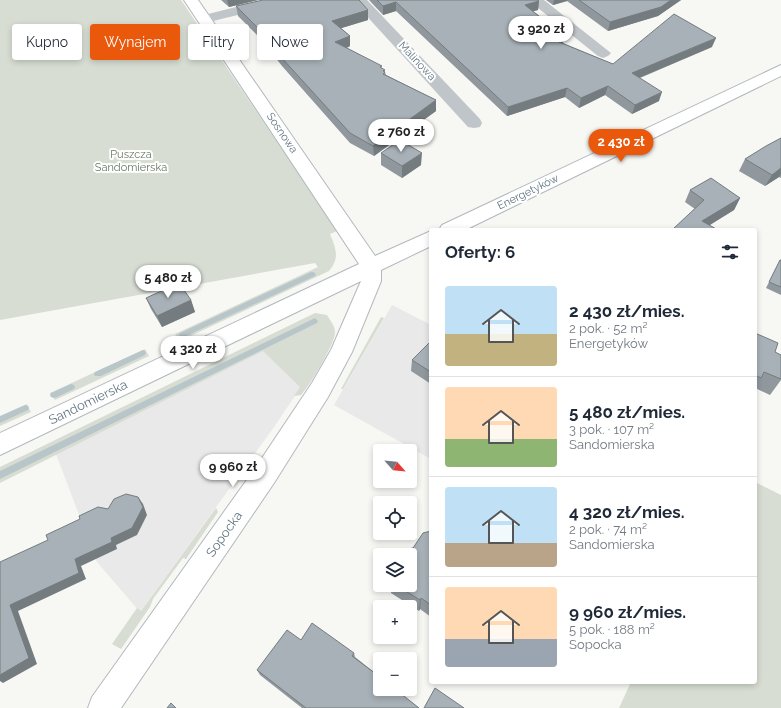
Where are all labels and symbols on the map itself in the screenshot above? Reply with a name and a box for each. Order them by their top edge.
pin: 3 920 zł [500,16,582,50]
street label: Malinowa [396,39,438,83]
street label: Sosnowa [264,110,300,156]
pin: 2 760 zł [360,119,442,153]
pin: 2 430 zł [580,129,662,163]
park label: Puszcza Sandomierska [95,148,167,174]
street label: Energetyków [495,171,561,213]
pin: 5 480 zł [127,265,209,299]
pin: 4 320 zł [152,336,234,370]
street label: Sandomierska [46,376,130,428]
north arrow [373,444,417,488]
pin: 9 960 zł [192,454,274,488]
street label: Sopocka [203,508,245,560]

